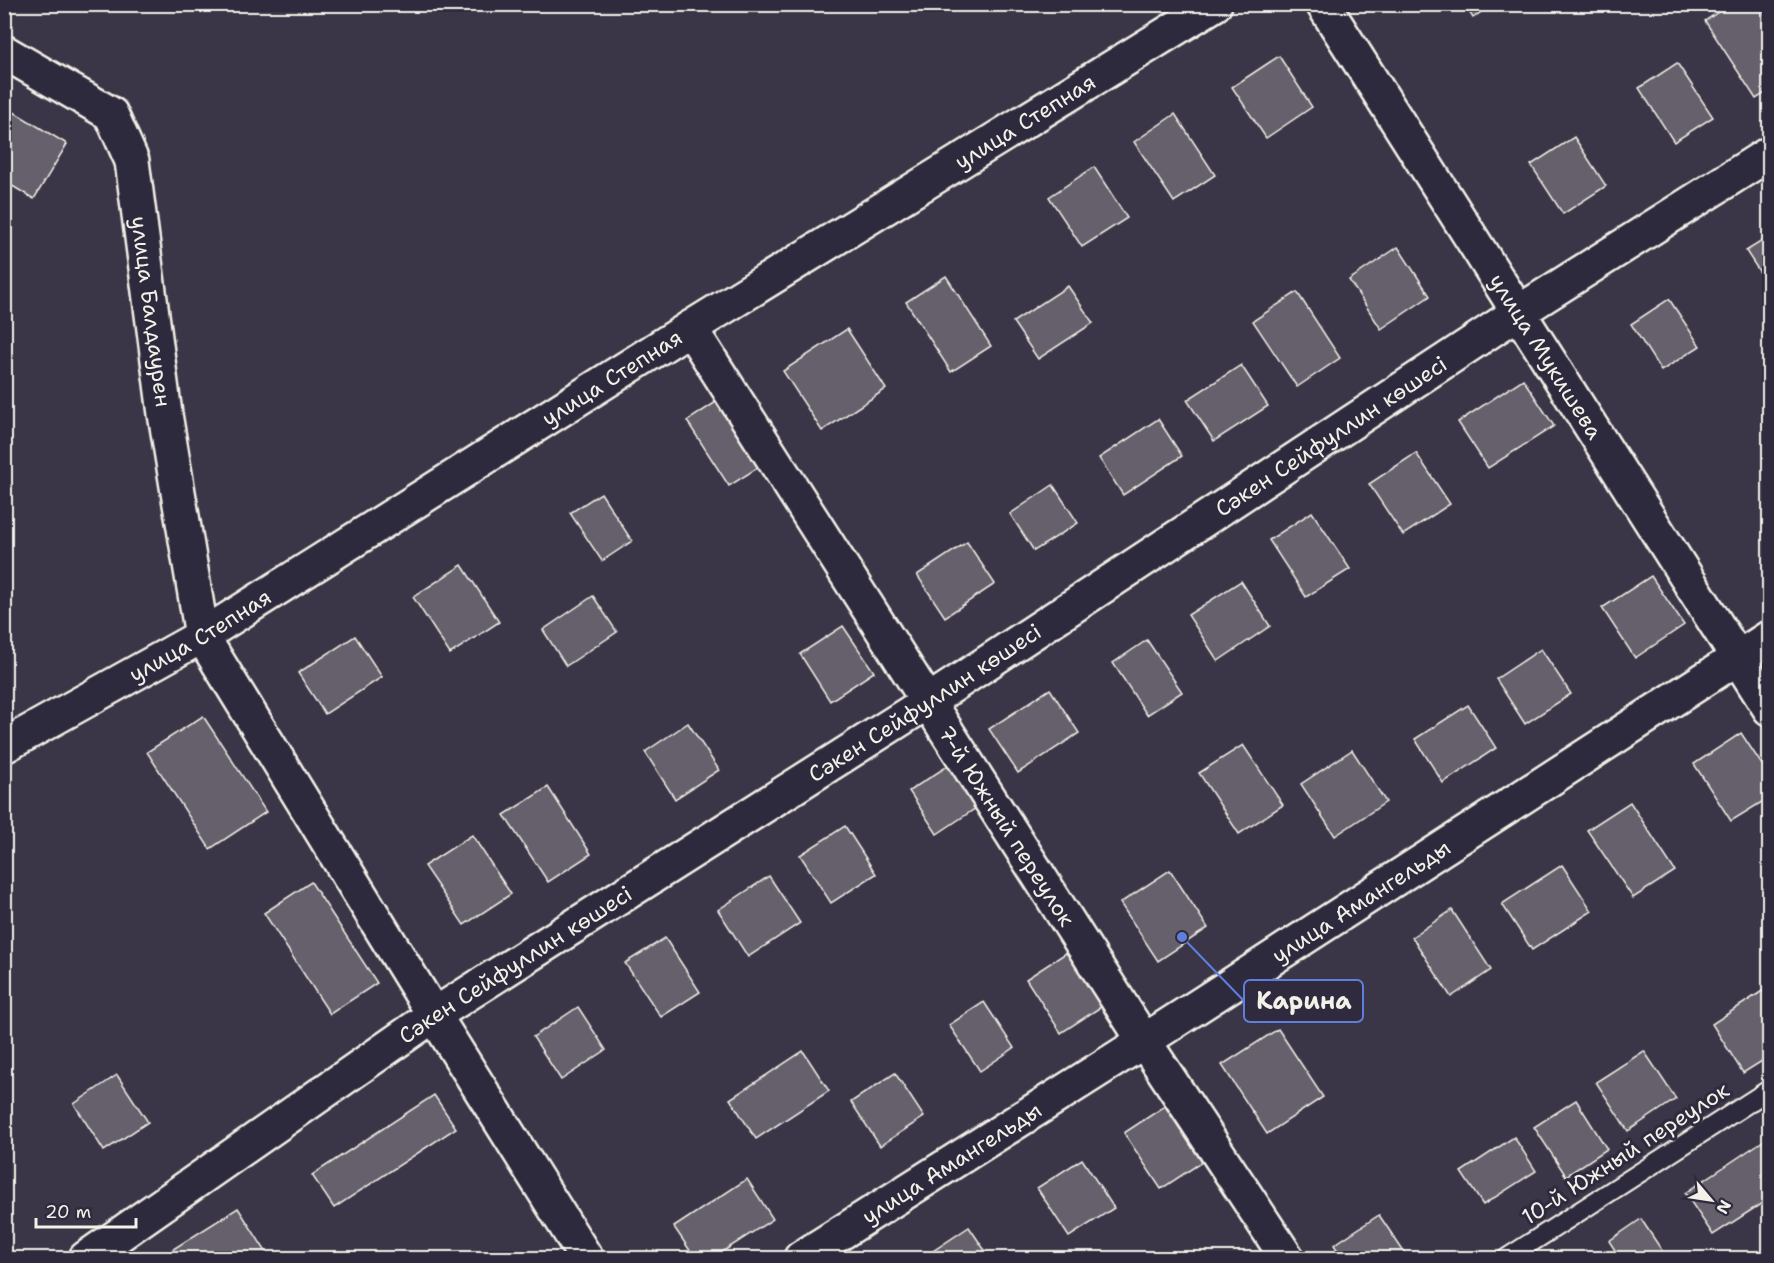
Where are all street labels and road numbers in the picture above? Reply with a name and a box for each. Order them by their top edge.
street label: улица Степная [949,67,1101,176]
street label: улица Балдаурен [124,214,178,409]
street label: улица Мукишева [1483,268,1609,445]
street label: улица Степная [536,323,688,433]
street label: Сәкен Сейфуллин көшесі [1210,350,1453,523]
street label: улица Степная [124,582,277,689]
street label: Сәкен Сейфуллин көшесі [803,617,1047,789]
street label: 7-й Южный переулок [932,720,1081,932]
street label: улица Амангельды [1266,833,1456,970]
street label: Сәкен Сейфуллин көшесі [393,879,637,1050]
street label: 10-й Южный переулок [1516,1075,1735,1231]
street label: улица Амангельды [856,1096,1047,1231]

